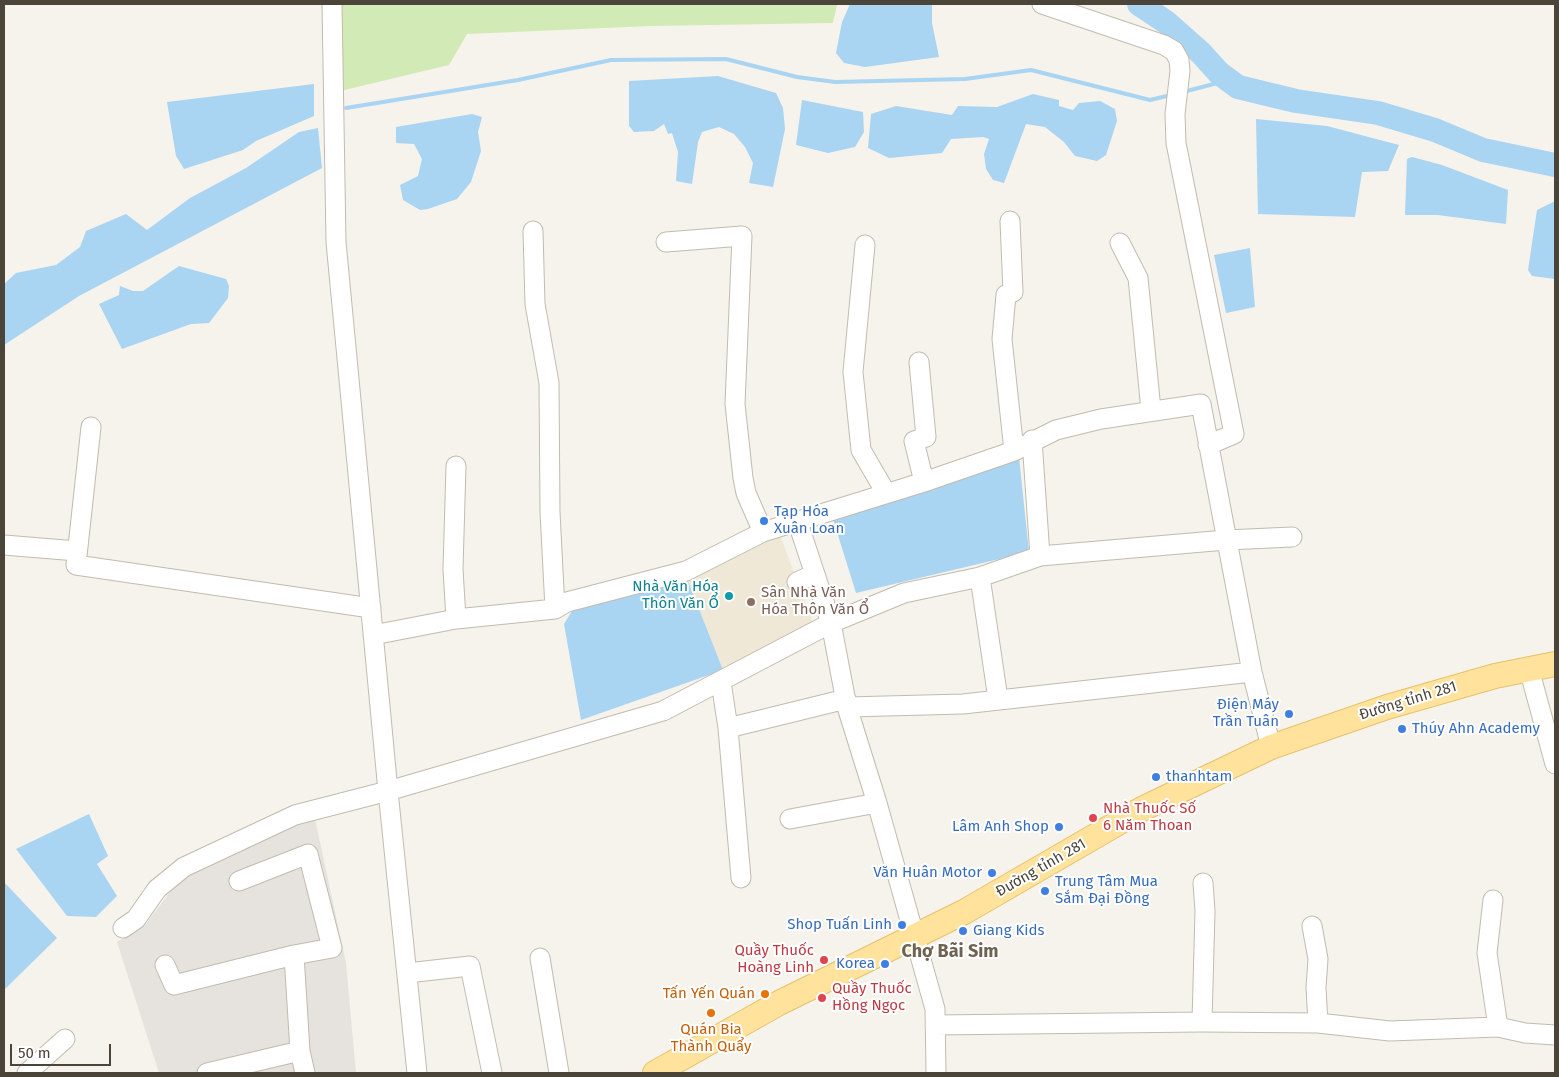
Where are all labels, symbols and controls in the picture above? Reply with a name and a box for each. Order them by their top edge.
place label: Tạp Hóa Xuân Loan [774,503,844,538]
marker: Tạp Hóa Xuân Loan [758,515,770,527]
place label: Nhà Văn Hóa Thôn Văn Ổ [632,578,719,613]
place label: Sân Nhà Văn Hóa Thôn Văn Ổ [761,584,869,619]
marker: Nhà Văn Hóa Thôn Văn Ổ [723,590,735,602]
marker: Sân Nhà Văn Hóa Thôn Văn Ổ [745,596,757,608]
street label: Đường tỉnh 281 [1357,678,1459,724]
place label: Điện Máy Trần Tuân [1213,696,1279,731]
marker: Điện Máy Trần Tuân [1283,708,1295,720]
place label: Thúy Ahn Academy [1412,720,1540,738]
marker: Thúy Ahn Academy [1396,723,1408,735]
place label: thanhtam [1166,768,1232,786]
marker: thanhtam [1150,771,1162,783]
place label: Nhà Thuốc Số 6 Năm Thoan [1103,800,1196,835]
marker: Nhà Thuốc Số 6 Năm Thoan [1087,812,1099,824]
place label: Lâm Anh Shop [952,818,1049,836]
marker: Lâm Anh Shop [1053,821,1065,833]
street label: Đường tỉnh 281 [993,835,1089,901]
place label: Văn Huân Motor [873,864,982,882]
marker: Văn Huân Motor [986,867,998,879]
place label: Trung Tâm Mua Sắm Đại Đồng [1055,873,1158,908]
marker: Trung Tâm Mua Sắm Đại Đồng [1039,885,1051,897]
place label: Shop Tuấn Linh [787,916,892,934]
marker: Shop Tuấn Linh [896,919,908,931]
place label: Giang Kids [973,922,1044,940]
marker: Giang Kids [957,925,969,937]
district label: Chợ Bãi Sim [902,941,998,963]
place label: Quầy Thuốc Hoàng Linh [734,942,814,977]
marker: Quầy Thuốc Hoàng Linh [818,954,830,966]
place label: Korea [836,955,875,973]
marker: Korea [879,958,891,970]
place label: Quầy Thuốc Hồng Ngọc [832,980,912,1015]
place label: Tấn Yến Quán [663,985,755,1003]
marker: Tấn Yến Quán [759,988,771,1000]
marker: Quầy Thuốc Hồng Ngọc [816,992,828,1004]
marker: Quán Bia Thành Quẩy [705,1007,717,1019]
place label: Quán Bia Thành Quẩy [671,1021,751,1056]
scale bar [12,1034,114,1066]
text: 50 m [18,1044,51,1062]

